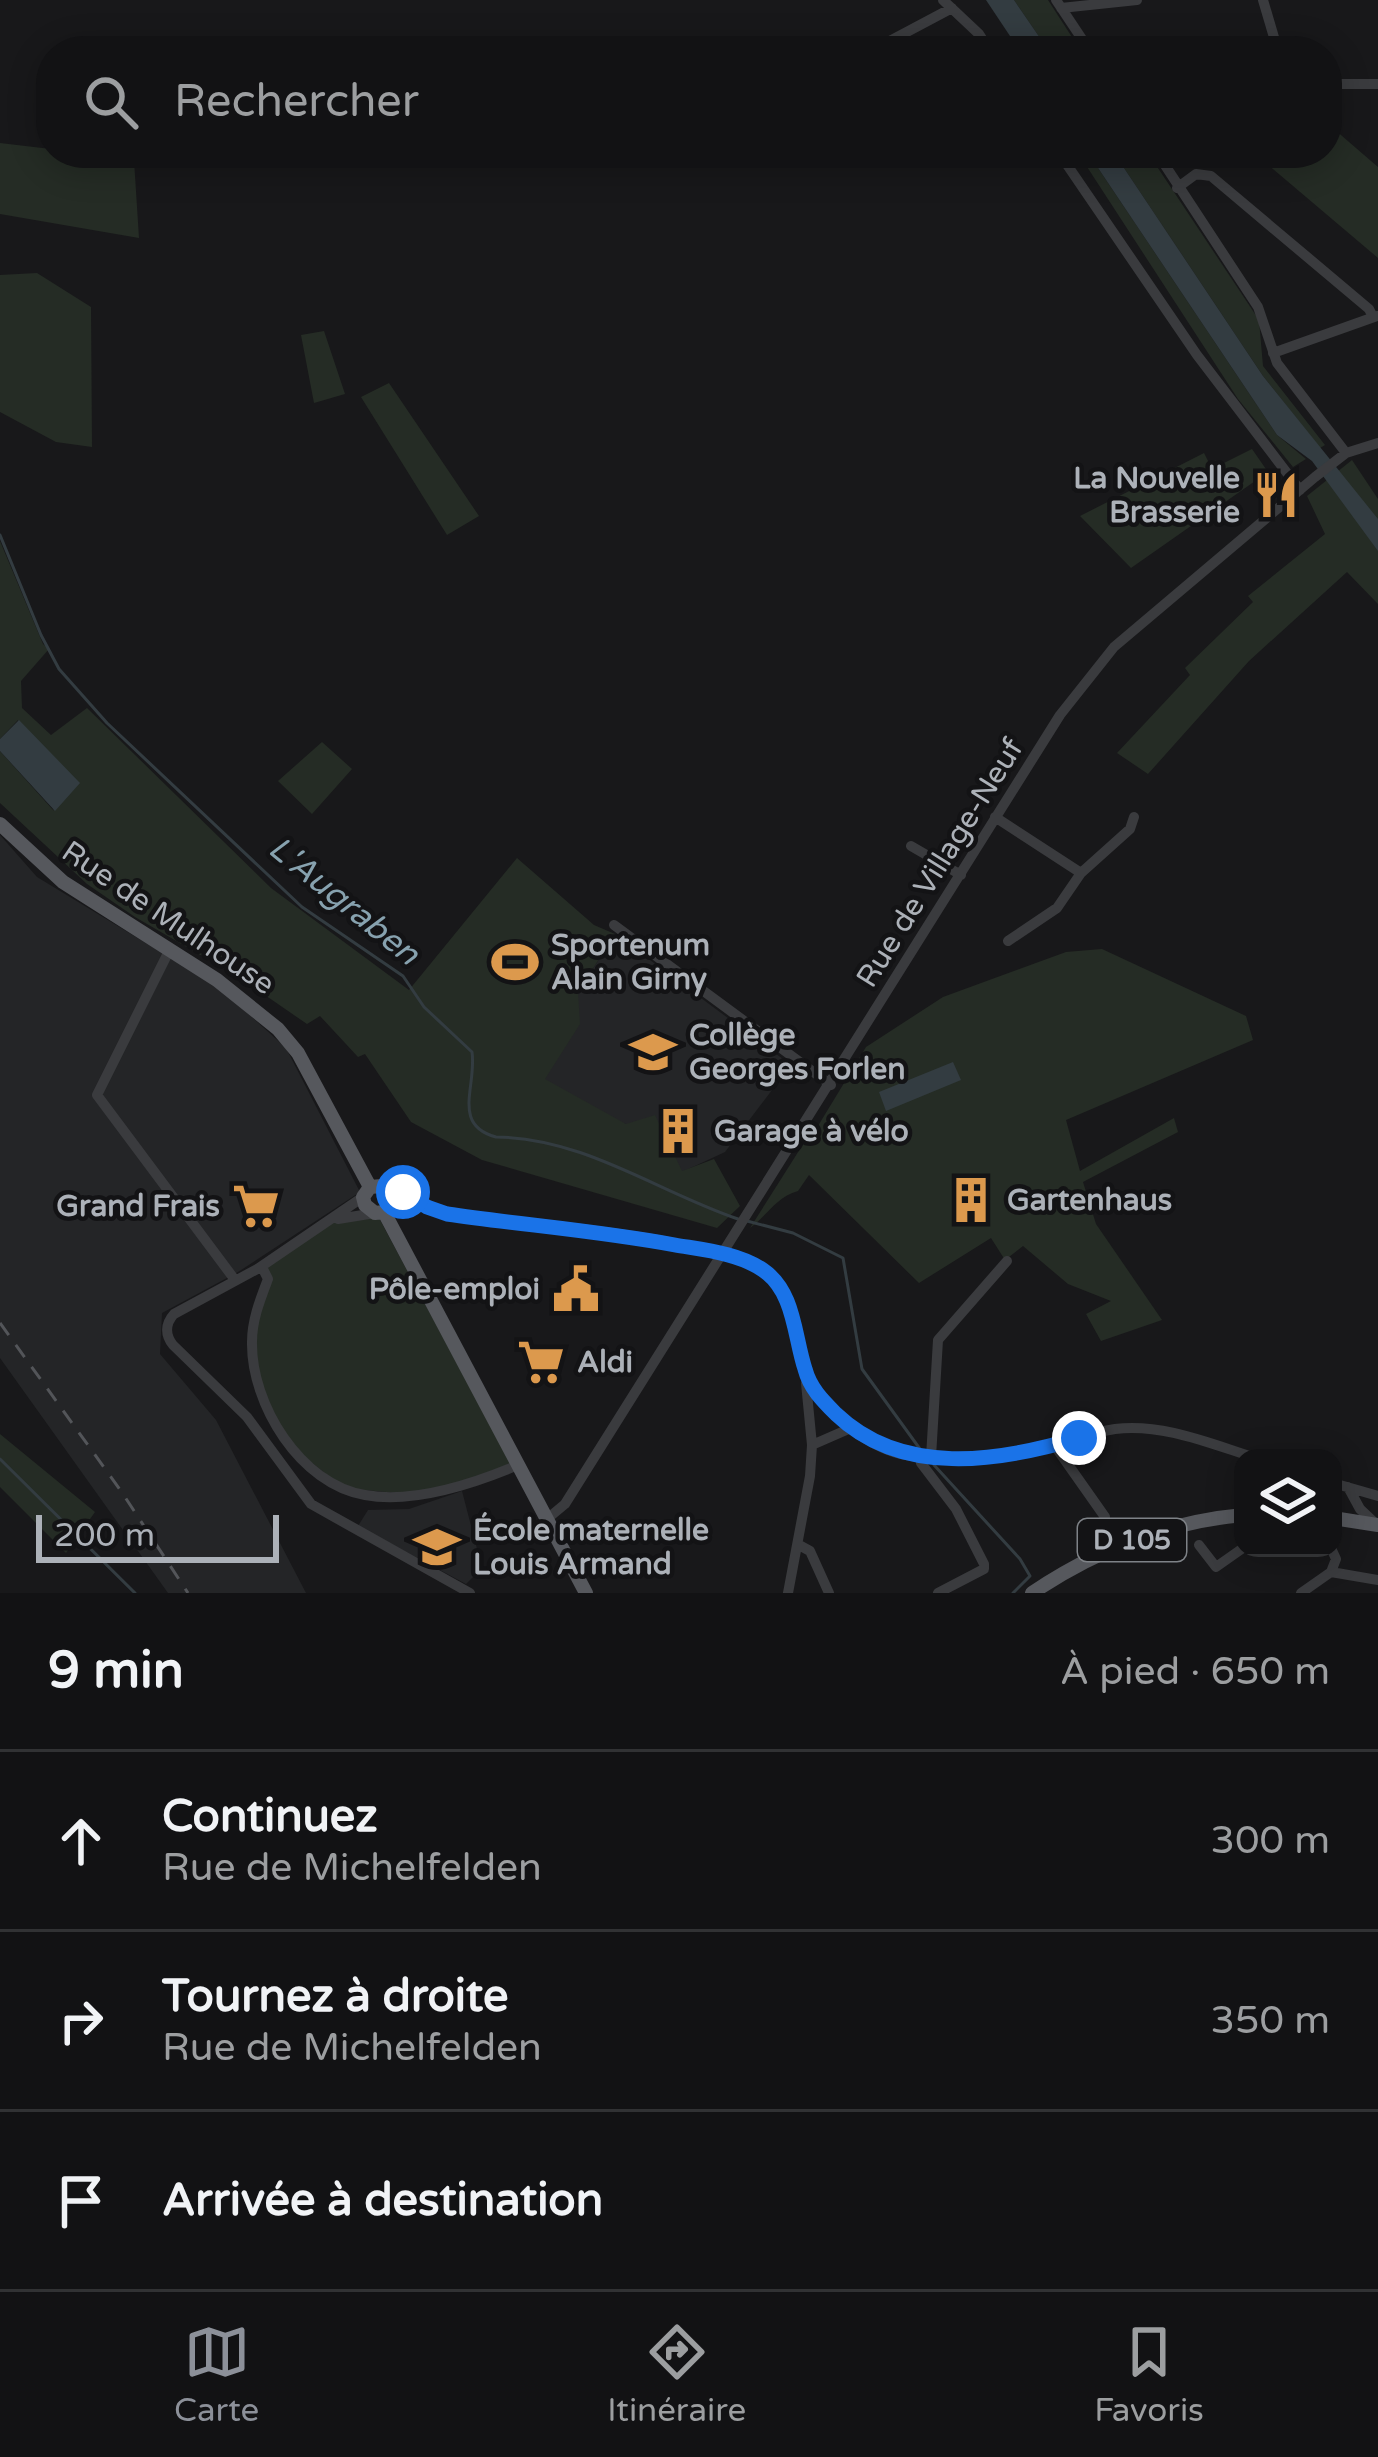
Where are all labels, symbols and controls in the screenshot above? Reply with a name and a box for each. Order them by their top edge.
search box [36,36,1342,168]
icon: search [78,69,144,135]
text: Rechercher [174,75,419,129]
place label: La Nouvelle Brasserie [1073,460,1240,531]
restaurant icon: La Nouvelle Brasserie [1251,470,1301,520]
street label: Rue de Village-Neuf [848,731,1032,994]
water label: L'Augraben [261,829,428,974]
street label: Rue de Mulhouse [55,833,281,1003]
place label: Sportenum Alain Girny [551,927,710,998]
sports icon: Sportenum Alain Girny [490,937,540,987]
place label: Collège Georges Forlen [689,1017,906,1088]
school or university icon: Collège Georges Forlen [628,1027,678,1077]
building icon: Garage à vélo [653,1106,703,1156]
place label: Garage à vélo [714,1113,909,1150]
route start [376,1165,430,1219]
building icon: Gartenhaus [946,1175,996,1225]
supermarket icon: Grand Frais [231,1181,281,1231]
place label: Gartenhaus [1007,1182,1172,1219]
place label: Grand Frais [56,1188,220,1225]
public building icon: Pôle-emploi [551,1264,601,1314]
place label: Pôle-emploi [369,1271,540,1308]
supermarket icon: Aldi [516,1337,566,1387]
place label: Aldi [577,1344,633,1381]
route end [1052,1411,1106,1465]
map controls [1234,1449,1342,1557]
button: layers [1234,1449,1342,1557]
scale bar [36,1509,279,1562]
place label: École maternelle Louis Armand [473,1511,709,1583]
text: 200 m [54,1516,155,1555]
road number: D 105 [1078,1519,1186,1561]
school or university icon: École maternelle Louis Armand [412,1522,462,1572]
text: 9 min [48,1640,184,1702]
text: À pied · 650 m [1060,1648,1330,1695]
text: Continuez [162,1790,378,1844]
icon: ahead [48,1808,114,1874]
text: 300 m [1211,1817,1330,1864]
text: Rue de Michelfelden [162,1844,542,1891]
text: Tournez à droite [162,1970,508,2024]
icon: right [48,1988,114,2054]
text: 350 m [1211,1997,1330,2044]
text: Rue de Michelfelden [162,2024,542,2071]
icon: arrive [48,2168,114,2234]
text: Arrivée à destination [162,2174,603,2228]
tab: Carte [174,2319,259,2430]
tab: Itinéraire [607,2319,746,2430]
tab: Favoris [1094,2319,1204,2430]

